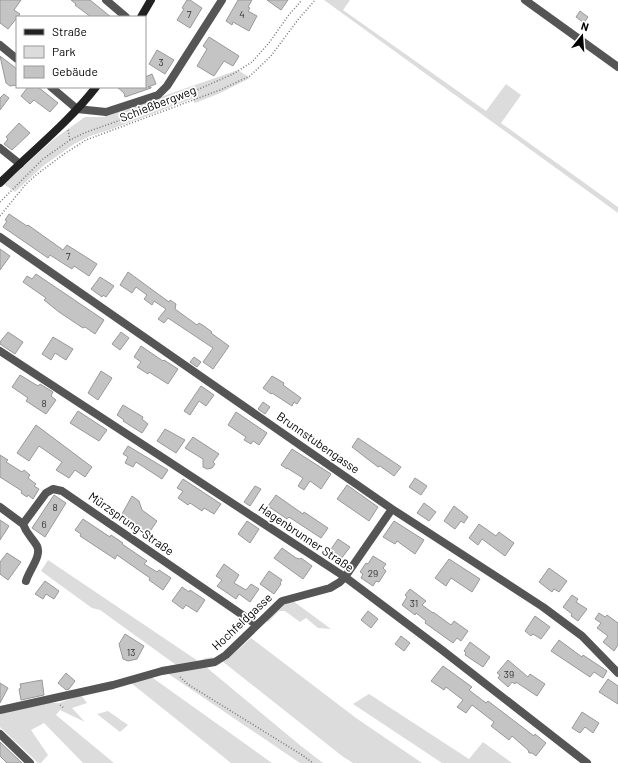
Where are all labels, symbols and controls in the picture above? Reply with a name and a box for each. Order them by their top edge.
house number: 7 [187,8,192,20]
house number: 4 [239,8,245,20]
legend [16,16,146,88]
north arrow [562,16,602,56]
text: N [580,19,590,33]
text: Straße [52,24,87,38]
text: Park [52,44,76,58]
house number: 3 [158,56,164,68]
text: Gebäude [52,64,98,78]
street label: Schießbergweg [117,82,198,124]
house number: 7 [66,250,71,262]
house number: 8 [41,397,47,409]
street label: Brunnstubengasse [275,408,363,476]
street label: Mürzsprung-Straße [86,489,177,558]
street label: Hagenbrunner Straße [256,500,357,574]
house number: 8 [52,501,58,513]
house number: 6 [41,518,47,530]
house number: 29 [368,567,378,579]
street label: Hochfeldgasse [208,590,274,653]
house number: 31 [410,597,418,609]
house number: 13 [127,646,135,658]
house number: 39 [504,668,514,680]

